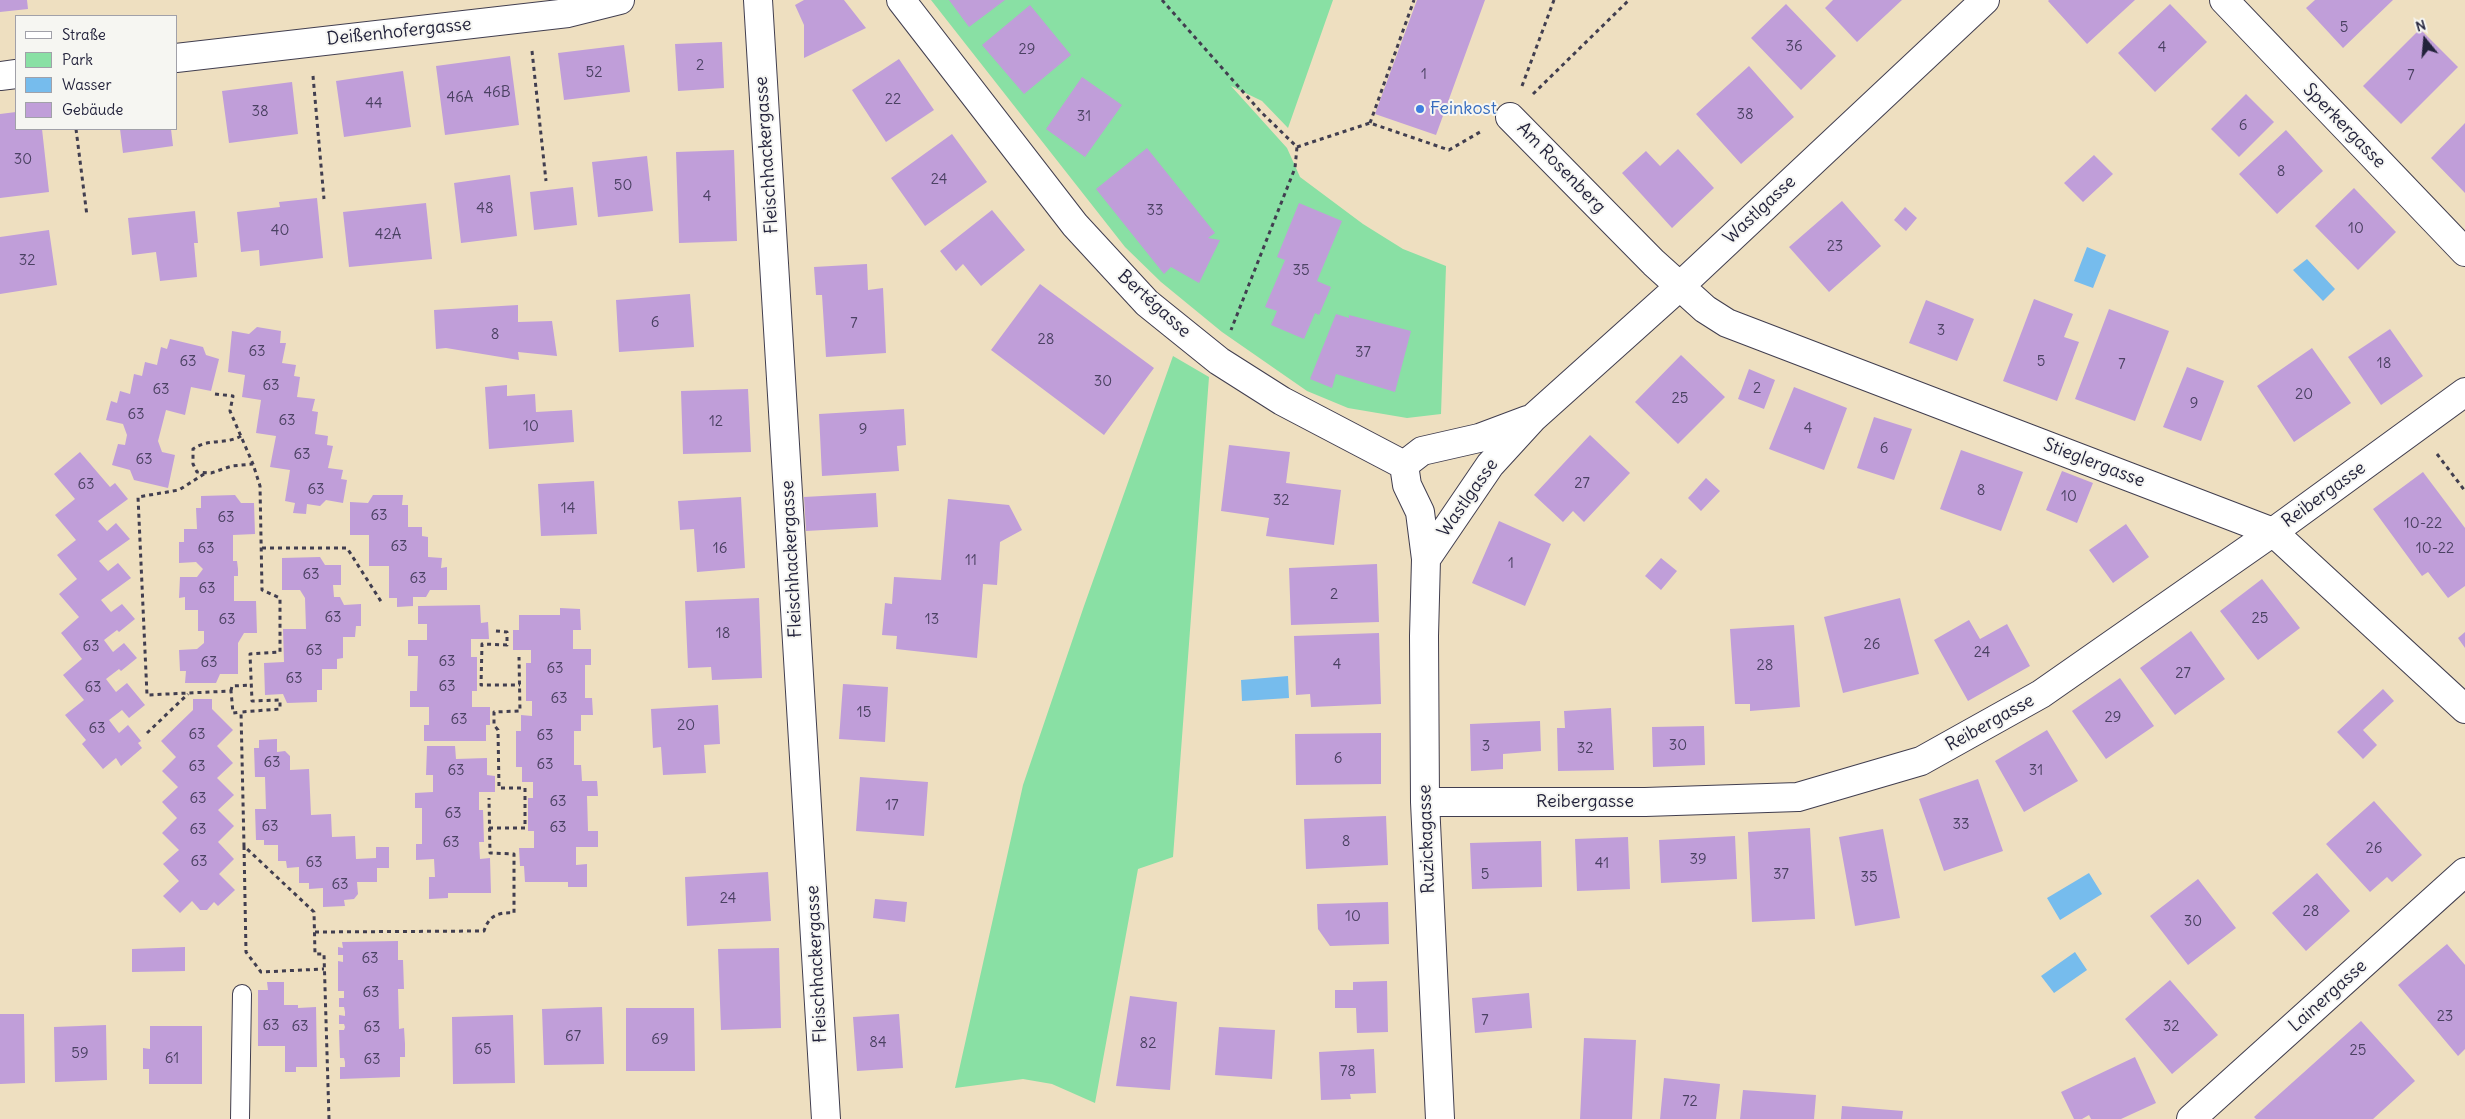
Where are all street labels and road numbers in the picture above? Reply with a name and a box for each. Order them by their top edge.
street label: Deißenhofergasse [326,14,472,50]
street label: Fleischhackergasse [751,76,783,234]
street label: Sperkergasse [2298,79,2390,173]
street label: Am Rosenberg [1512,118,1610,218]
street label: Wastlgasse [1719,171,1801,249]
street label: Bertégasse [1113,266,1195,342]
street label: Stieglergasse [2040,434,2148,492]
street label: Wastlgasse [1433,455,1503,541]
street label: Reibergasse [2278,457,2370,533]
street label: Fleischhackergasse [777,480,807,638]
street label: Reibergasse [1942,690,2038,756]
street label: Ruzickagasse [1414,784,1440,894]
street label: Reibergasse [1536,791,1634,813]
street label: Fleischhackergasse [802,885,832,1043]
street label: Lainergasse [2284,955,2372,1037]

